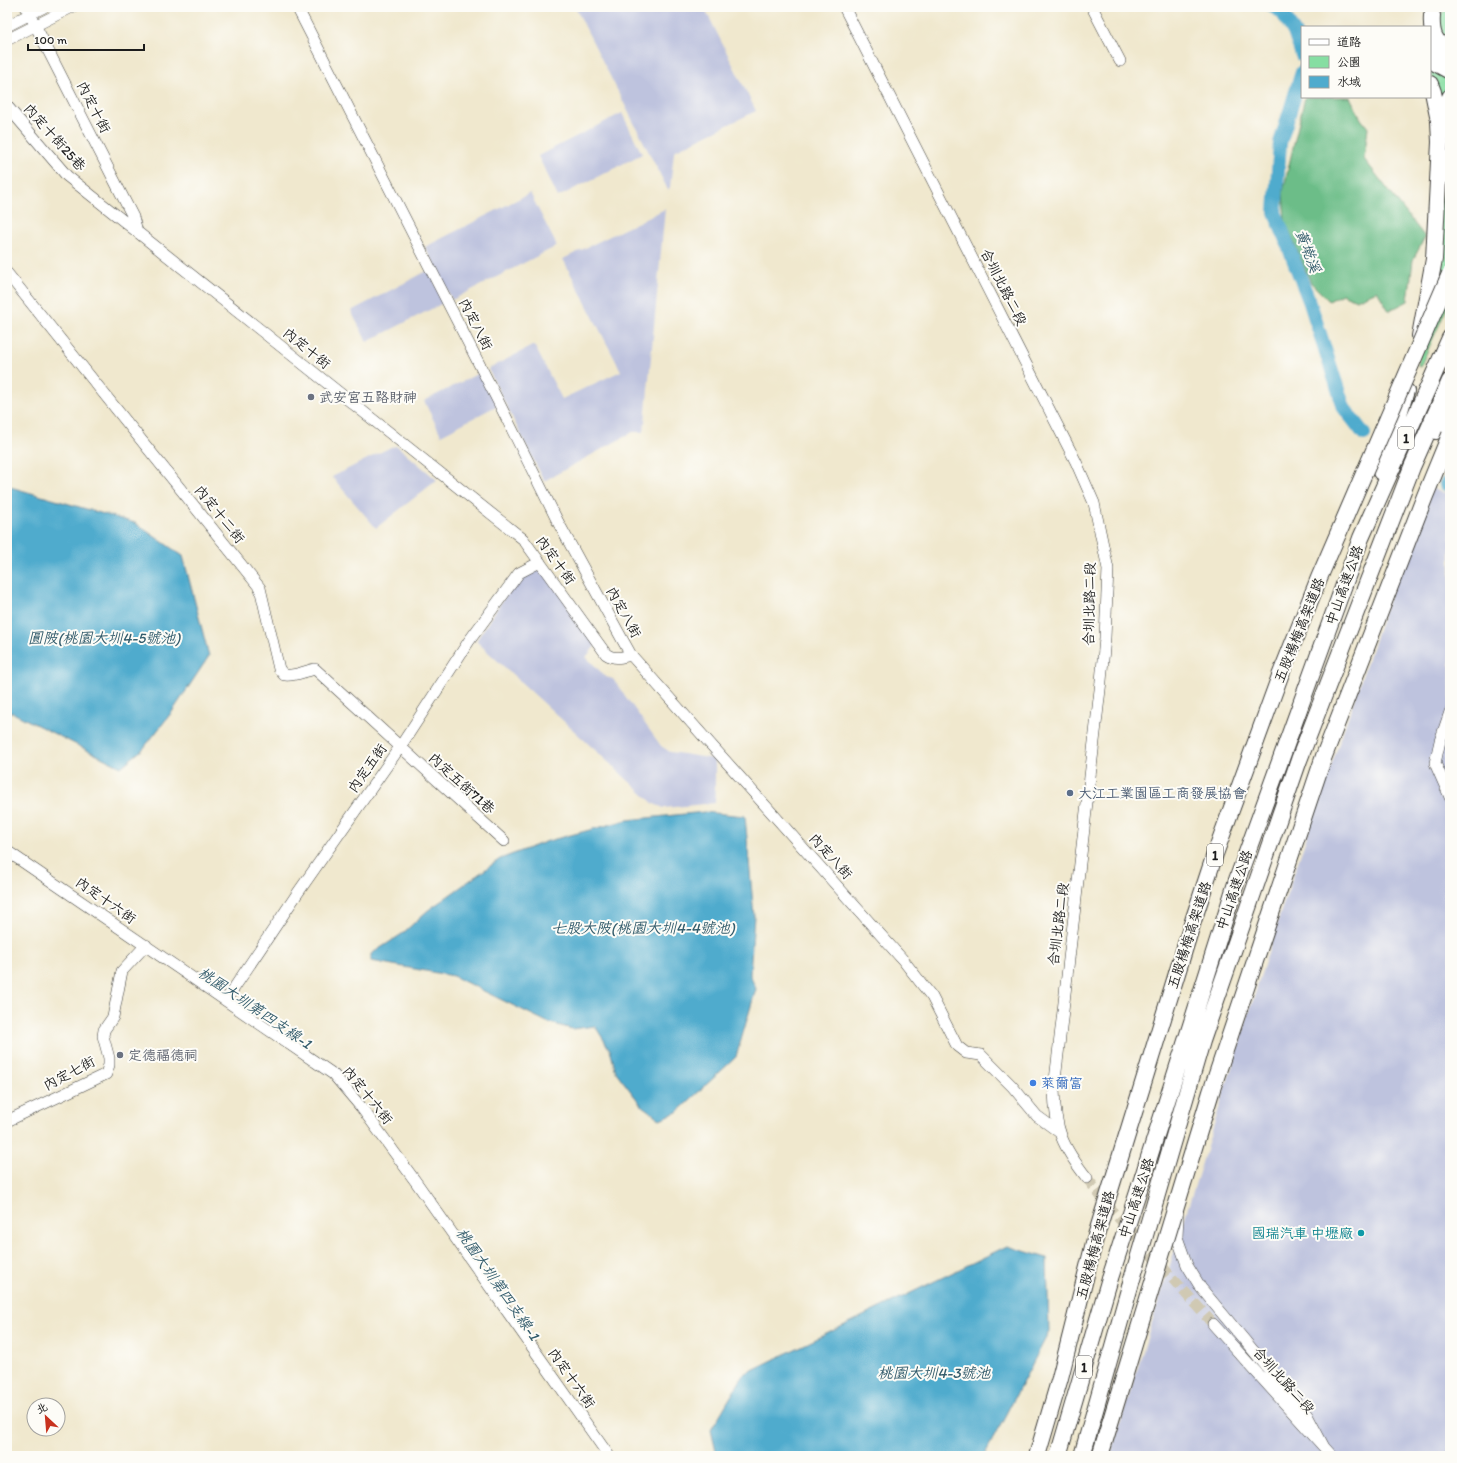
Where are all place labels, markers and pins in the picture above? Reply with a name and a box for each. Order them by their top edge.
place label: 武安宮五路財神 [319,389,417,406]
marker: 武安宮五路財神 [306,392,316,402]
place label: 大江工業園區工商發展協會 [1078,785,1247,802]
marker: 大江工業園區工商發展協會 [1065,788,1075,798]
place label: 定德福德祠 [128,1047,198,1064]
marker: 定德福德祠 [115,1050,125,1060]
place label: 萊爾富 [1041,1075,1083,1092]
marker: 萊爾富 [1028,1078,1038,1088]
place label: 國瑞汽車 中壢廠 [1252,1225,1353,1242]
marker: 國瑞汽車 中壢廠 [1356,1228,1366,1238]

